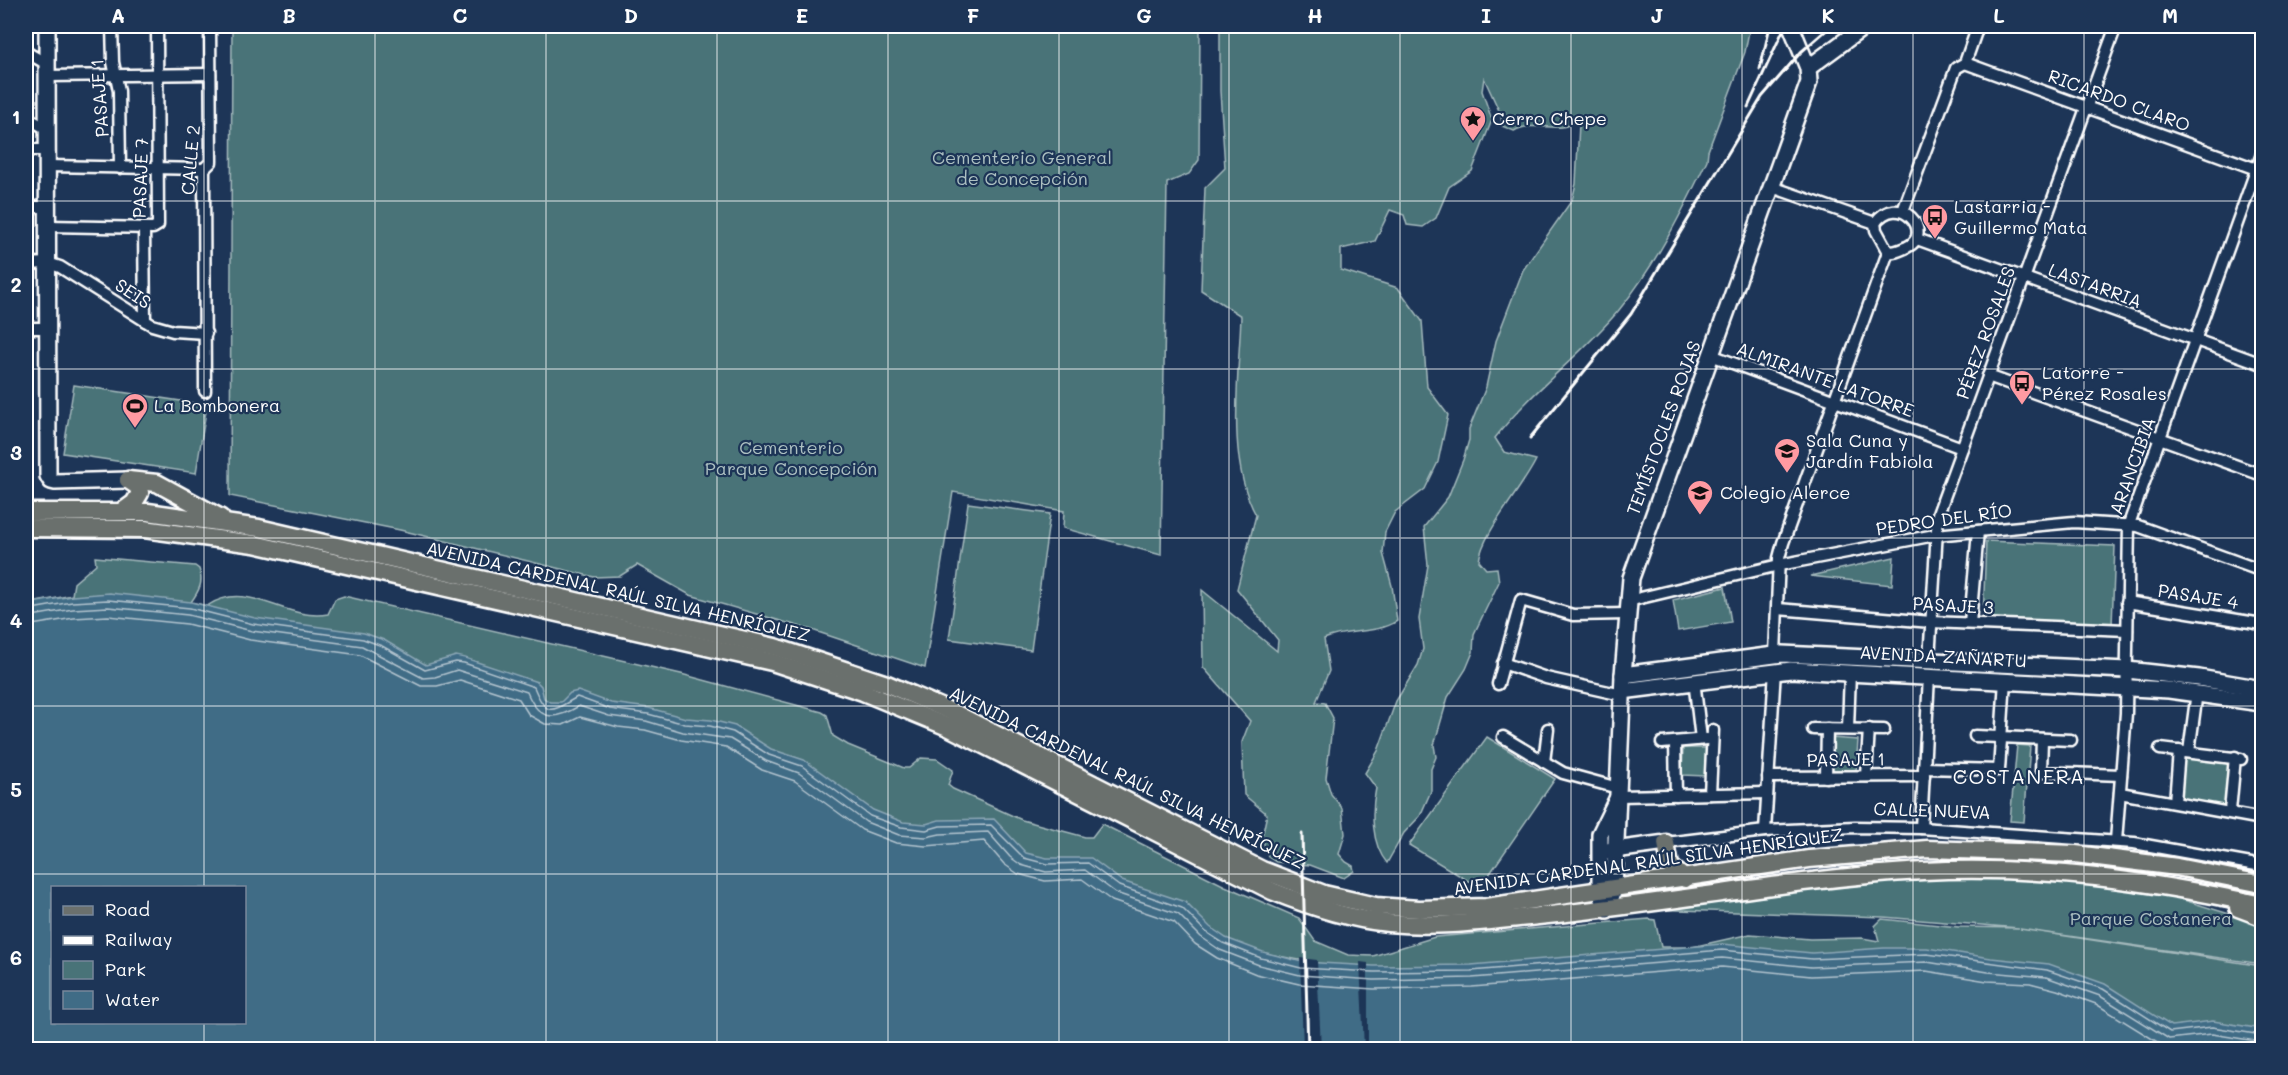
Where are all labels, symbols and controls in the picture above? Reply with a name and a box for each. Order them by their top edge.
text: A [111,2,125,28]
text: B [282,2,296,28]
text: C [453,2,468,28]
text: D [624,2,638,28]
text: E [796,2,808,28]
text: F [967,2,980,28]
text: G [1136,2,1152,28]
text: H [1307,2,1323,28]
text: I [1481,2,1491,28]
text: J [1650,2,1664,28]
text: K [1821,2,1835,28]
text: L [1993,2,2005,28]
text: M [2162,2,2178,28]
street label: PASAJE 1 [84,58,114,138]
street label: RICARDO CLARO [2045,63,2194,137]
text: 1 [12,103,20,129]
place icon: Cerro Chepe [1458,104,1488,142]
place label: Cerro Chepe [1492,106,1607,130]
street label: CALLE 2 [175,124,205,196]
street label: PASAJE 7 [127,137,153,219]
park label: Cementerio General de Concepción [932,145,1112,190]
place label: Lastarria - Guillermo Mata [1954,194,2087,239]
bus stop icon: Lastarria - Guillermo Mata [1920,202,1950,240]
street label: LASTARRIA [2045,257,2145,313]
street label: PÉREZ ROSALES [1950,263,2020,402]
text: 2 [10,271,22,297]
street label: SEIS [111,273,156,314]
street label: ALMIRANTE LATORRE [1733,336,1917,422]
street label: TEMÍSTOCLES ROJAS [1620,337,1706,518]
place label: Latorre - Pérez Rosales [2042,360,2167,405]
bus stop icon: Latorre - Pérez Rosales [2007,368,2037,406]
sports icon: La Bombonera [120,391,150,429]
place label: La Bombonera [154,393,280,417]
street label: ARANCIBIA [2103,414,2161,518]
place label: Sala Cuna y Jardín Fabiola [1806,428,1934,473]
park label: Cementerio Parque Concepción [705,435,877,480]
school or university icon: Sala Cuna y Jardín Fabiola [1772,436,1802,474]
text: 3 [10,439,22,465]
school or university icon: Colegio Alerce [1685,478,1715,516]
place label: Colegio Alerce [1720,480,1850,504]
street label: PEDRO DEL RÍO [1874,498,2013,540]
street label: AVENIDA CARDENAL RAÚL SILVA HENRÍQUEZ [424,535,812,647]
street label: PASAJE 4 [2156,578,2241,614]
street label: PASAJE 3 [1912,591,1994,619]
text: 4 [10,607,23,633]
street label: AVENIDA ZAÑARTU [1859,640,2027,672]
street label: AVENIDA CARDENAL RAÚL SILVA HENRÍQUEZ [946,680,1309,874]
street label: PASAJE 1 [1806,746,1885,772]
district label: COSTANERA [1953,763,2085,789]
text: 5 [10,776,22,802]
street label: CALLE NUEVA [1873,796,1991,824]
street label: AVENIDA CARDENAL RAÚL SILVA HENRÍQUEZ [1452,822,1844,900]
legend [51,886,246,1024]
text: Road [105,897,150,921]
park label: Parque Costanera [2070,906,2232,930]
text: Railway [105,927,172,951]
text: 6 [10,944,22,970]
text: Park [105,957,146,981]
text: Water [105,987,160,1011]

